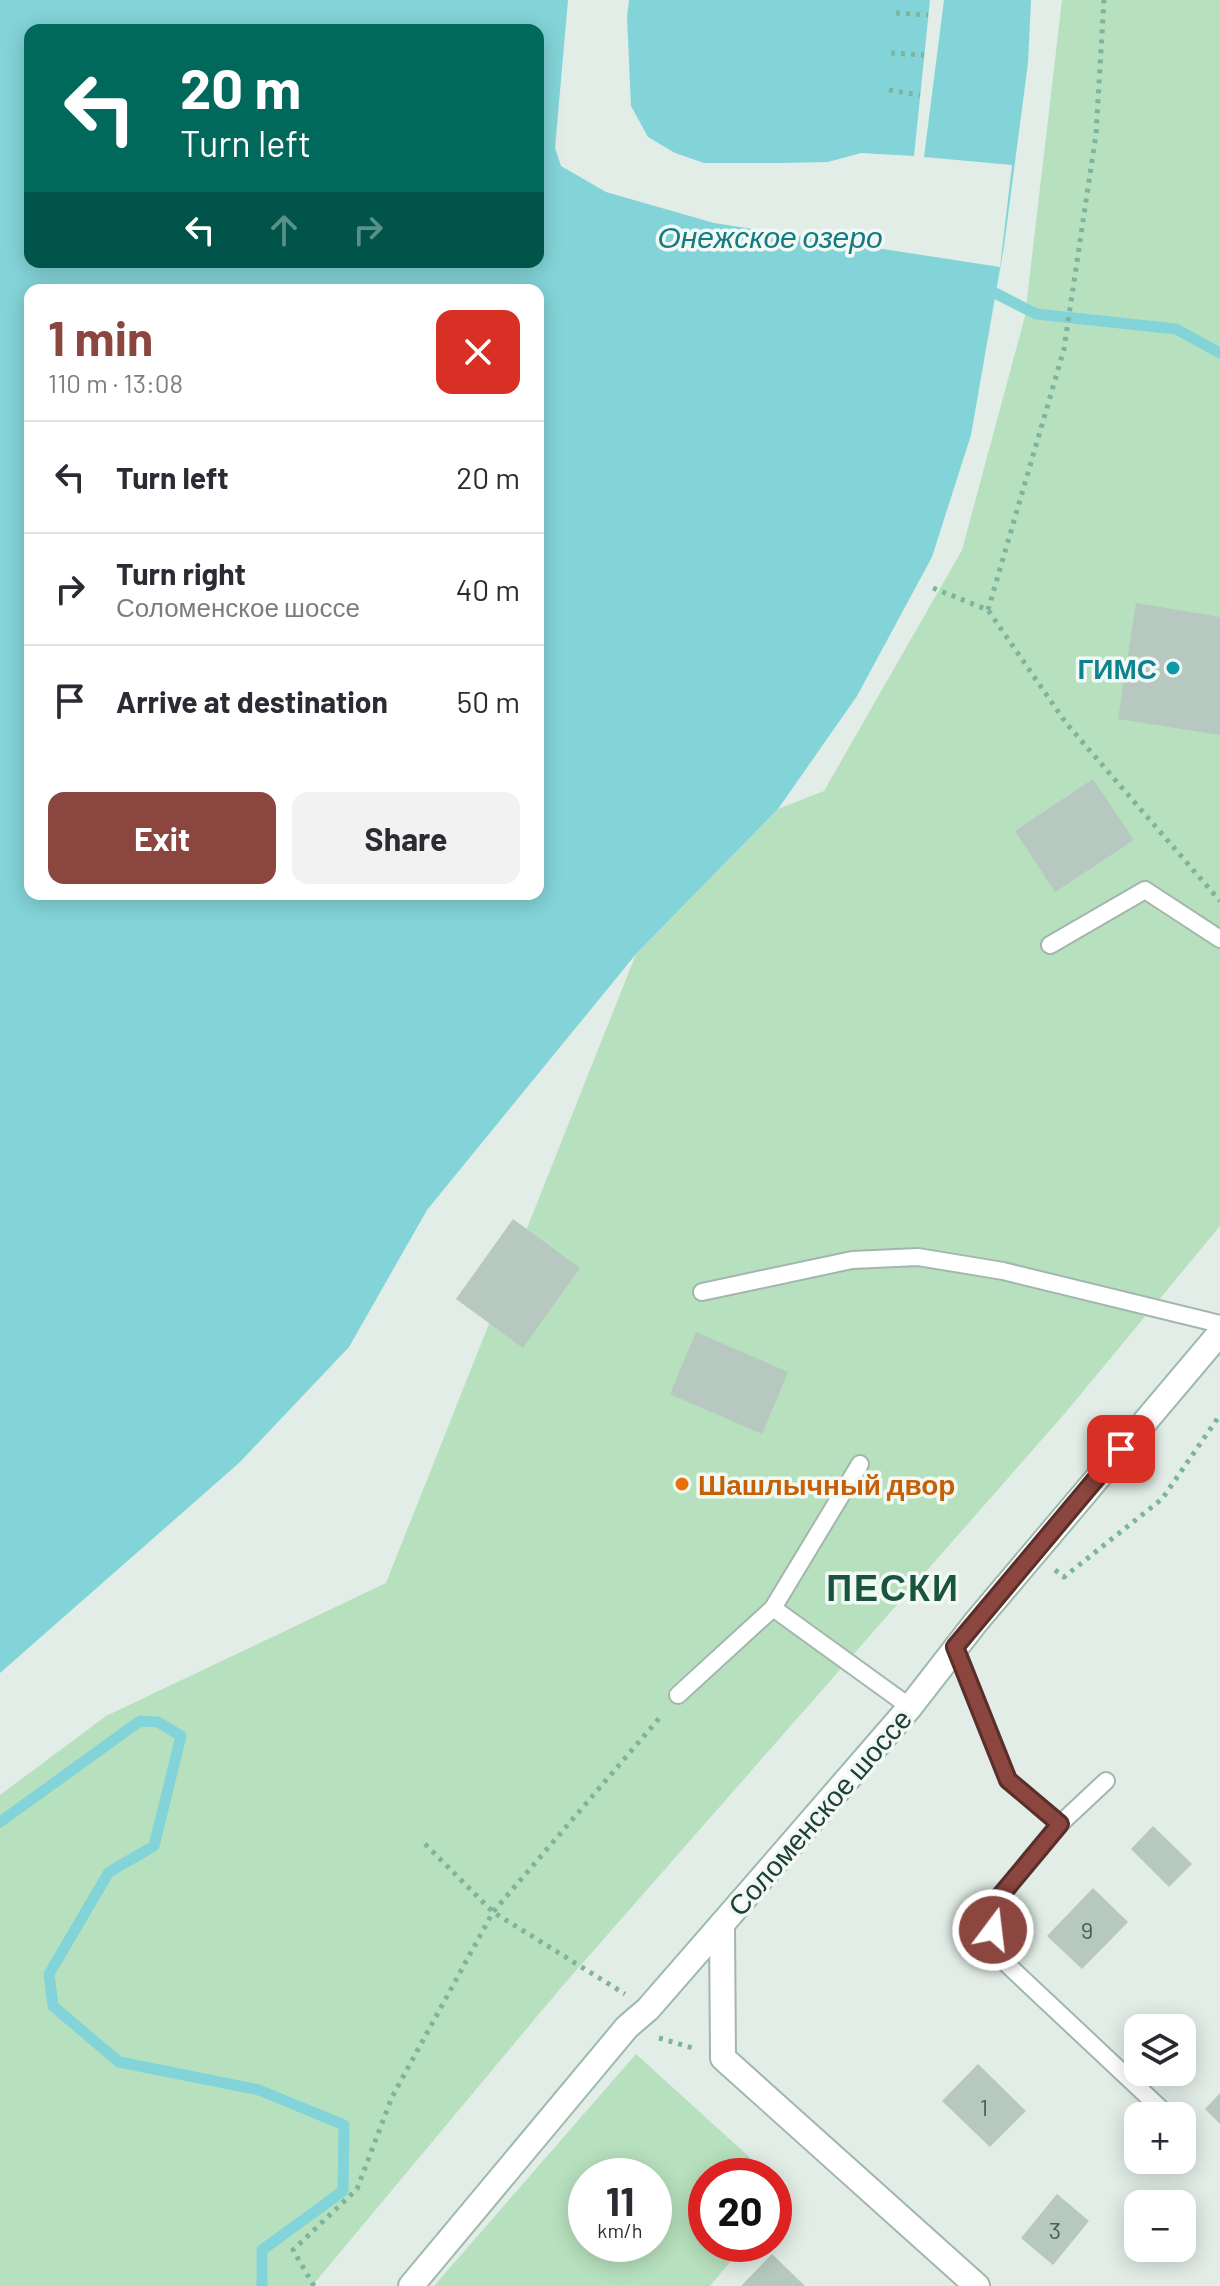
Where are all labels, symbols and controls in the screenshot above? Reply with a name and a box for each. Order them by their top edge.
text: 20 m [180,53,301,120]
icon: left [48,56,152,160]
text: Turn left [180,121,311,164]
icon: left [178,208,222,252]
icon: ahead [262,208,306,252]
icon: right [346,208,390,252]
water label: Онежское озеро [657,218,883,254]
text: 1 min [48,308,153,366]
button: close [436,310,520,394]
text: 110 m · 13:08 [48,367,183,398]
icon: left [48,455,92,499]
text: Turn left [116,459,229,495]
text: 20 m [456,459,520,495]
text: Turn right [116,555,246,591]
icon: right [48,567,92,611]
text: 40 m [456,571,520,607]
text: Соломенское шоссе [116,591,360,622]
place label: ГИМС [1077,651,1157,685]
marker: ГИМС [1164,659,1182,677]
icon: arrive [48,679,92,723]
text: Arrive at destination [116,683,388,719]
text: 50 m [457,683,520,719]
button: Exit [48,792,276,884]
button: Share [292,792,520,884]
pin [1087,1415,1155,1483]
icon: arrive [1099,1427,1143,1471]
place label: Шашлычный двор [698,1467,955,1501]
marker: Шашлычный двор [673,1475,691,1493]
district label: ПЕСКИ [826,1565,960,1608]
street label: Соломенское шоссе [720,1702,918,1922]
position arrow [951,1888,1035,1972]
house number: 9 [1081,1915,1093,1944]
map controls [1124,2014,1196,2262]
button: layers [1124,2014,1196,2086]
house number: 1 [980,2092,988,2121]
button: + [1124,2102,1196,2174]
speed limit sign: 20 [688,2158,792,2262]
text: 11 [606,2176,634,2224]
button: − [1124,2190,1196,2262]
house number: 3 [1049,2215,1061,2244]
text: km/h [597,2218,643,2242]

